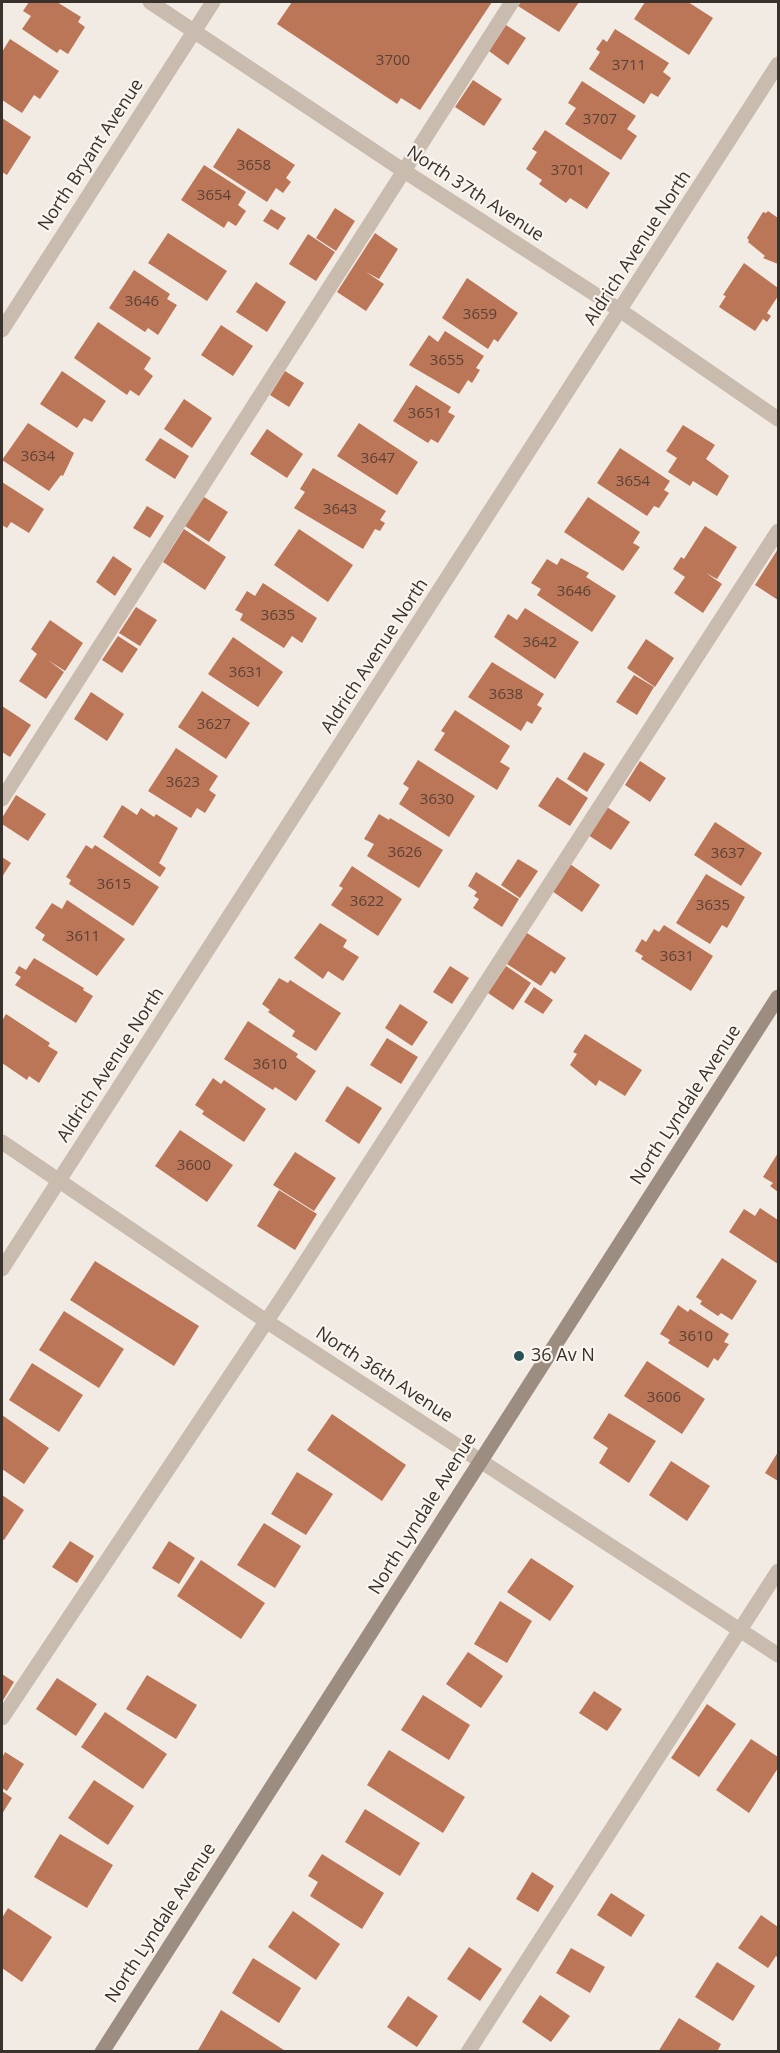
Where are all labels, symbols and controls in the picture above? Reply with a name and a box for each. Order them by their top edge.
house number: 3700 [376,52,410,70]
house number: 3711 [612,57,646,75]
street label: North Bryant Avenue [34,75,148,235]
house number: 3707 [583,111,617,129]
street label: North 37th Avenue [402,142,548,246]
house number: 3658 [237,157,271,175]
house number: 3701 [551,162,585,180]
street label: Aldrich Avenue North [580,167,696,329]
house number: 3654 [197,187,231,205]
house number: 3646 [125,293,159,311]
house number: 3659 [463,306,497,324]
house number: 3655 [430,352,464,370]
house number: 3651 [408,405,442,423]
house number: 3634 [21,448,55,466]
house number: 3647 [361,450,395,468]
house number: 3654 [616,473,650,491]
house number: 3643 [323,501,357,519]
street label: Aldrich Avenue North [317,575,433,737]
house number: 3646 [557,583,591,601]
house number: 3635 [261,607,295,625]
house number: 3642 [523,634,557,652]
house number: 3631 [229,664,263,682]
house number: 3638 [489,686,523,704]
house number: 3627 [197,716,231,734]
house number: 3623 [166,774,200,792]
house number: 3630 [420,791,454,809]
house number: 3626 [388,844,422,862]
house number: 3637 [711,845,745,863]
house number: 3615 [97,876,131,894]
house number: 3622 [350,893,384,911]
house number: 3635 [696,897,730,915]
house number: 3611 [66,928,100,946]
house number: 3631 [660,948,694,966]
street label: Aldrich Avenue North [53,984,169,1146]
street label: North Lyndale Avenue [626,1021,746,1189]
house number: 3610 [253,1056,287,1074]
house number: 3600 [177,1157,211,1175]
street label: North 36th Avenue [311,1323,457,1427]
house number: 3610 [679,1328,713,1346]
place label: 36 Av N [531,1345,595,1367]
marker: 36 Av N [512,1349,526,1363]
house number: 3606 [647,1389,681,1407]
street label: North Lyndale Avenue [364,1429,482,1599]
street label: North Lyndale Avenue [101,1839,221,2007]

